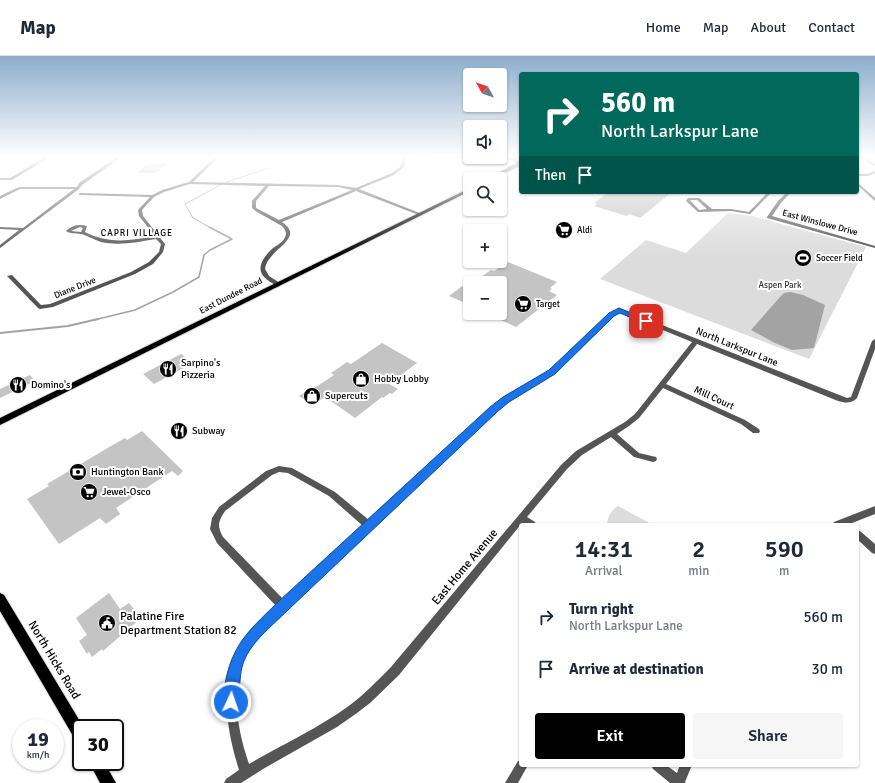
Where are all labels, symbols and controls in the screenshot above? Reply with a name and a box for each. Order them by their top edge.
text: Map [20,16,56,40]
text: Home [646,19,681,36]
text: Map [703,19,728,36]
text: About [750,19,786,36]
text: Contact [808,19,855,36]
north arrow [463,68,507,112]
map controls [463,68,507,320]
text: 560 m [601,86,675,120]
icon: right [535,88,587,140]
button: sound [463,120,507,164]
text: North Larkspur Lane [601,120,759,142]
icon: arrive [574,164,596,186]
text: Then [535,166,566,184]
button: search [463,172,507,216]
street label: East Winslowe Drive [781,208,859,238]
supermarket icon: Aldi [554,220,574,240]
button: + [463,224,507,268]
place label: Aldi [577,225,592,236]
district label: CAPRI VILLAGE [101,228,173,239]
sports icon: Soccer Field [793,248,813,268]
place label: Soccer Field [816,253,863,264]
street label: Diane Drive [52,274,98,301]
street label: East Dundee Road [198,275,265,317]
button: − [463,276,507,320]
park label: Aspen Park [759,280,802,291]
supermarket icon: Target [513,294,533,314]
place label: Target [536,299,560,310]
pin [629,304,663,338]
icon: arrive [635,310,657,332]
street label: North Larkspur Lane [694,325,780,369]
place label: Sarpino's Pizzeria [181,357,221,381]
restaurant icon: Sarpino's Pizzeria [158,359,178,379]
shop icon: Hobby Lobby [351,369,371,389]
place label: Hobby Lobby [374,373,429,385]
restaurant icon: Domino's [8,375,28,395]
place label: Domino's [31,379,71,391]
street label: Mill Court [692,384,736,413]
shop icon: Supercuts [302,386,322,406]
place label: Supercuts [325,390,369,402]
restaurant icon: Subway [169,421,189,441]
place label: Subway [192,425,225,437]
bank icon: Huntington Bank [68,462,88,482]
place label: Huntington Bank [91,466,164,478]
supermarket icon: Jewel-Osco [79,482,99,502]
place label: Jewel-Osco [102,486,151,498]
street label: East Home Avenue [429,526,501,608]
text: 14:31 [574,534,633,564]
text: 2 [692,534,705,564]
text: 590 [765,534,804,564]
text: Arrival [585,563,622,579]
text: min [688,563,709,579]
text: m [779,563,789,579]
text: Turn right [569,600,634,618]
icon: right [535,606,557,628]
text: 560 m [803,608,843,626]
place label: Palatine Fire Department Station 82 [120,609,237,638]
public building icon: Palatine Fire Department Station 82 [97,613,117,633]
street label: North Hicks Road [25,618,83,702]
text: North Larkspur Lane [569,618,683,634]
icon: arrive [535,658,557,680]
text: Arrive at destination [569,660,704,678]
text: 30 m [812,660,843,678]
position arrow [210,681,252,723]
button: Exit [535,713,685,759]
button: Share [693,713,843,759]
speed limit sign: 30 [72,719,124,771]
text: 19 [27,727,49,752]
text: km/h [27,749,49,761]

